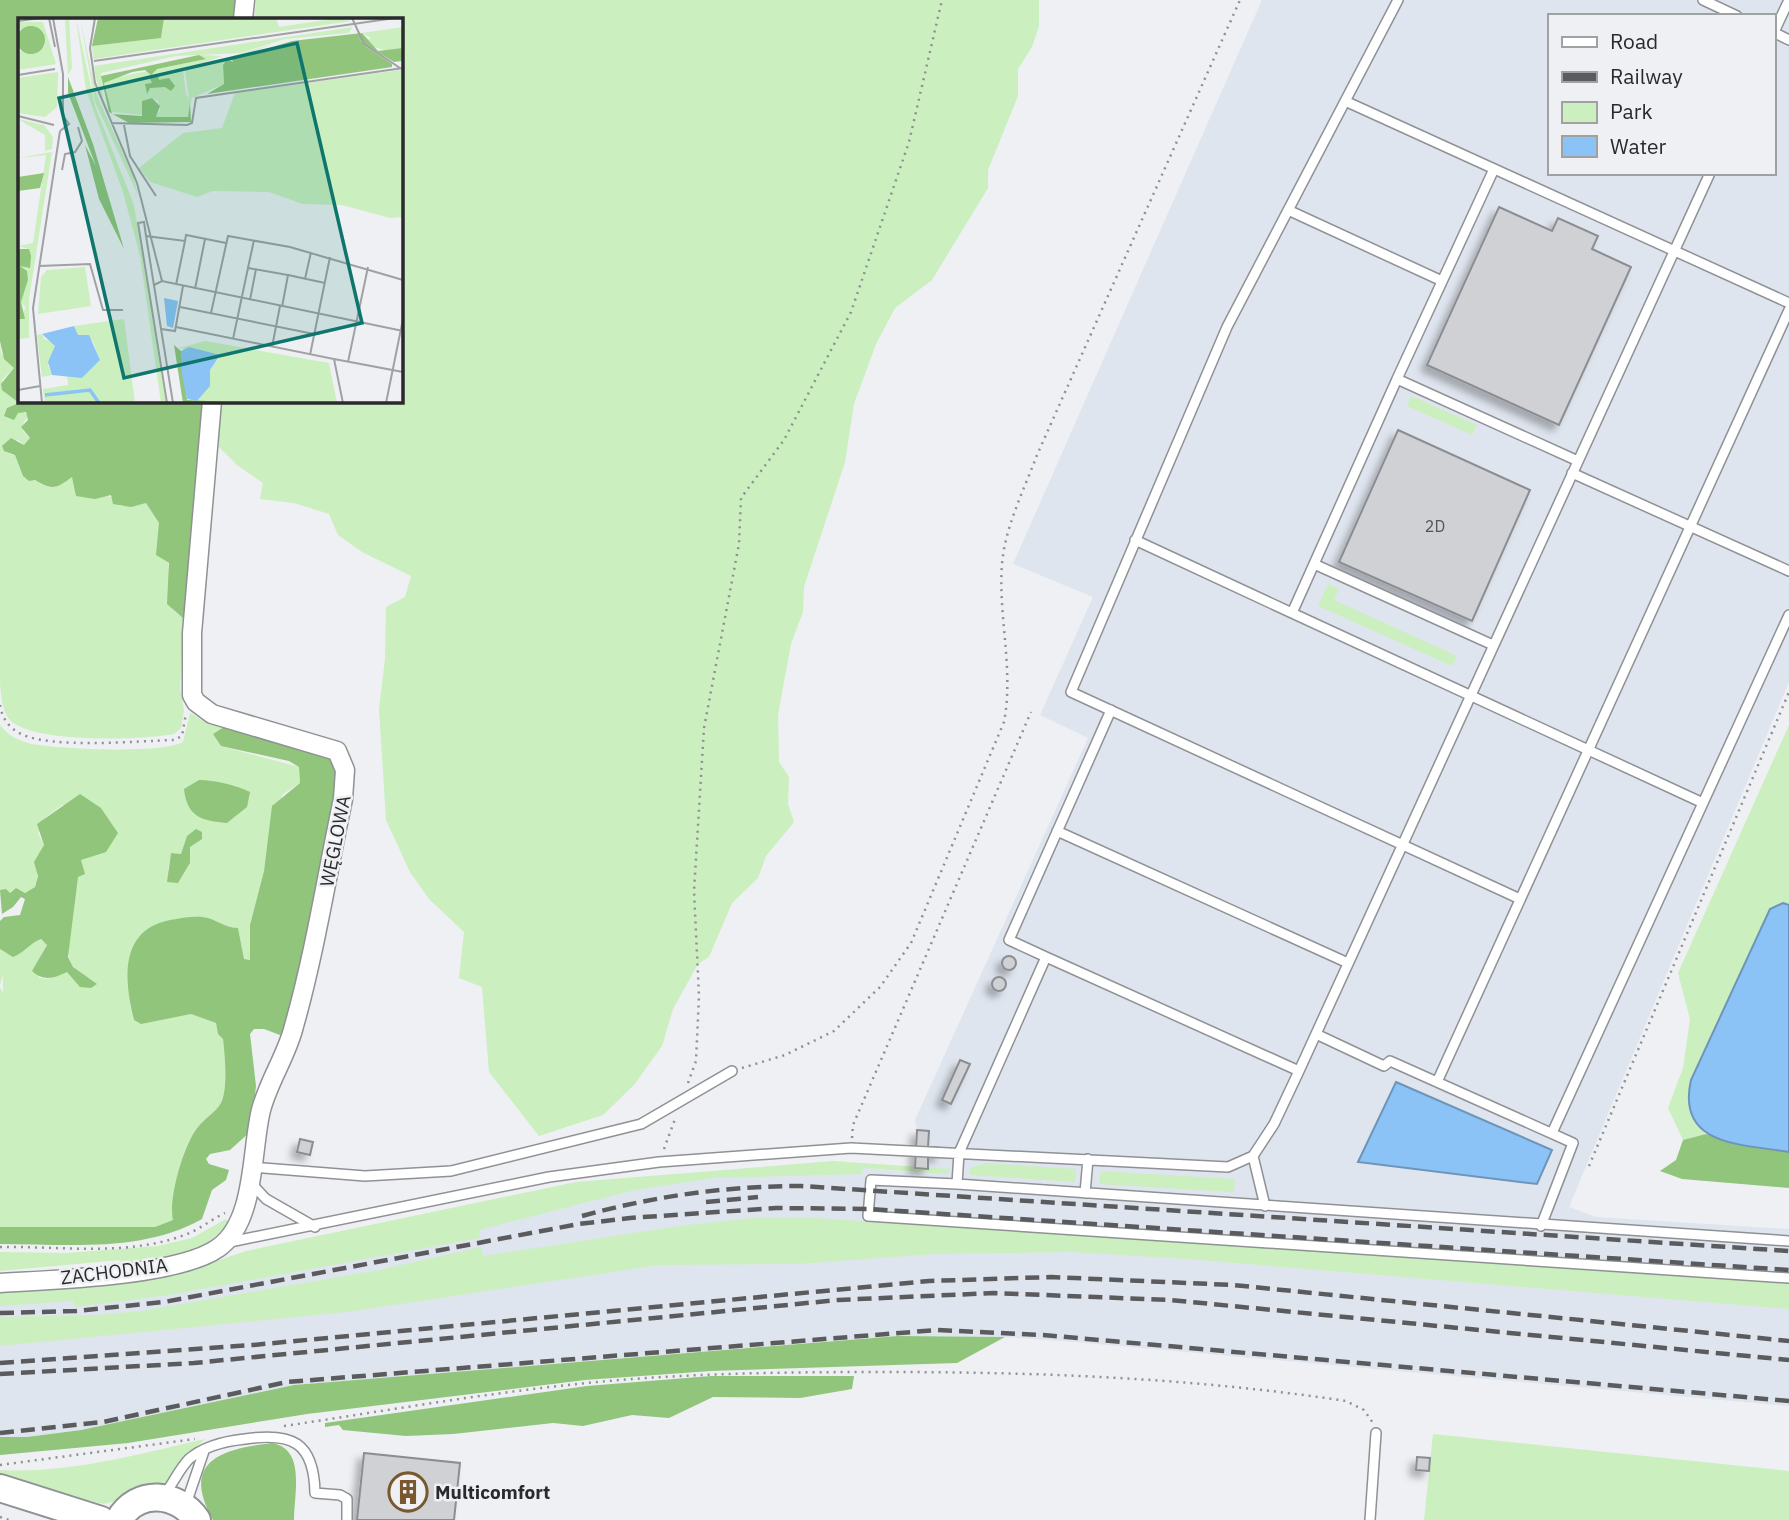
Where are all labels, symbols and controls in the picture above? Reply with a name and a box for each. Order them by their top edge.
legend [1548,14,1775,175]
inset map [18,18,402,402]
text: Road [1610,27,1658,55]
text: Railway [1610,62,1683,90]
text: Park [1610,97,1653,125]
text: Water [1610,132,1667,160]
house number: 2D [1425,516,1445,536]
street label: WĘGLOWA [314,793,356,889]
street label: ZACHODNIA [59,1253,169,1289]
building icon: Multicomfort [387,1471,429,1513]
place label: Multicomfort [435,1480,550,1504]

